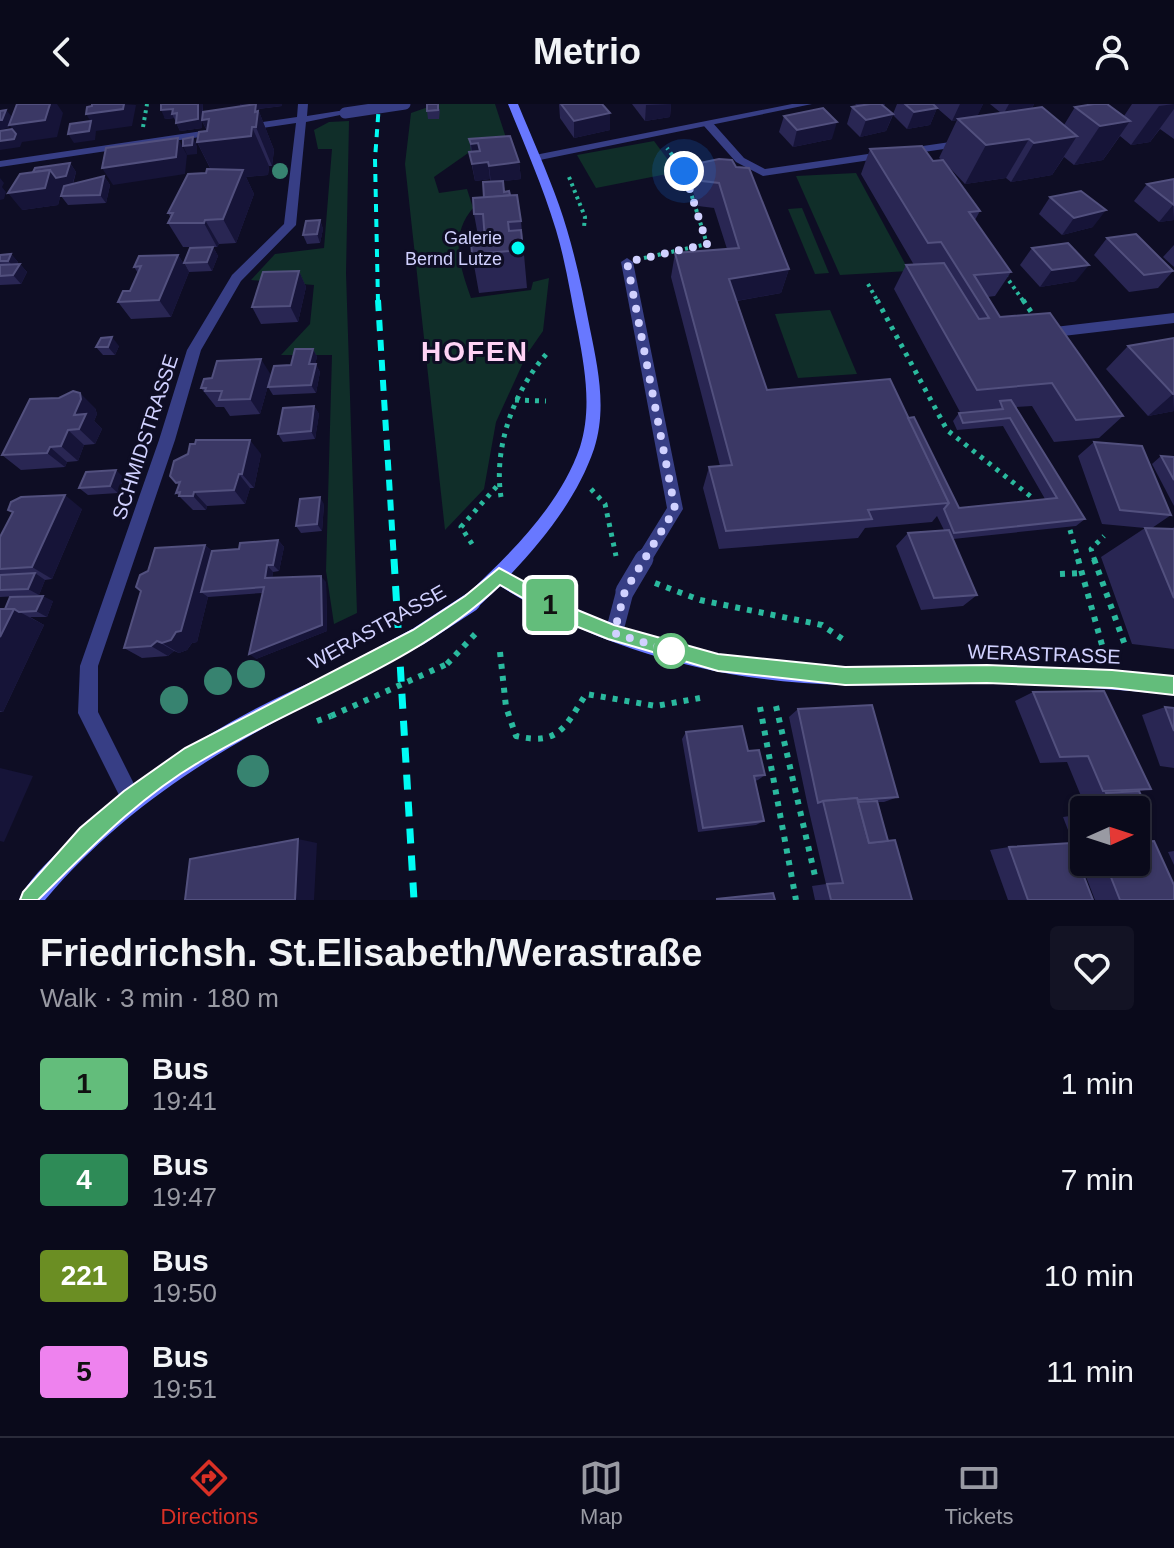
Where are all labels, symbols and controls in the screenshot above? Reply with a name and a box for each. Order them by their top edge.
icon: back [40,30,84,74]
icon: person [1090,30,1134,74]
text: Metrio [533,31,641,72]
your location [664,151,704,191]
place label: Galerie Bernd Lutze [405,228,502,269]
marker: Galerie Bernd Lutze [509,239,527,257]
district label: HOFEN [421,336,529,367]
street label: SCHMIDSTRASSE [108,352,182,522]
line badge: 1 [524,579,576,631]
street label: WERASTRASSE [305,580,449,674]
text: 1 [542,589,558,620]
unlabelled marker [654,634,688,668]
street label: WERASTRASSE [967,640,1121,668]
north arrow [1070,796,1150,876]
map controls [1070,796,1150,876]
button: heart [1050,926,1134,1010]
text: Friedrichsh. St.Elisabeth/Werastraße [40,932,702,974]
text: Walk · 3 min · 180 m [40,983,279,1013]
text: Bus [152,1052,209,1085]
text: 1 min [1061,1067,1134,1100]
text: 1 [76,1068,92,1099]
text: 19:41 [152,1086,217,1116]
text: Bus [152,1148,209,1181]
text: 7 min [1061,1163,1134,1196]
text: 4 [76,1164,92,1195]
text: 19:47 [152,1182,217,1212]
text: Bus [152,1244,209,1277]
text: 10 min [1044,1259,1134,1292]
text: 221 [61,1260,107,1291]
text: 19:50 [152,1278,217,1308]
text: Bus [152,1340,209,1373]
text: 11 min [1046,1355,1134,1388]
text: 5 [76,1356,92,1387]
text: 19:51 [152,1374,217,1404]
tab: Directions [161,1456,258,1530]
tab: Map [579,1456,623,1530]
tab: Tickets [945,1456,1013,1530]

